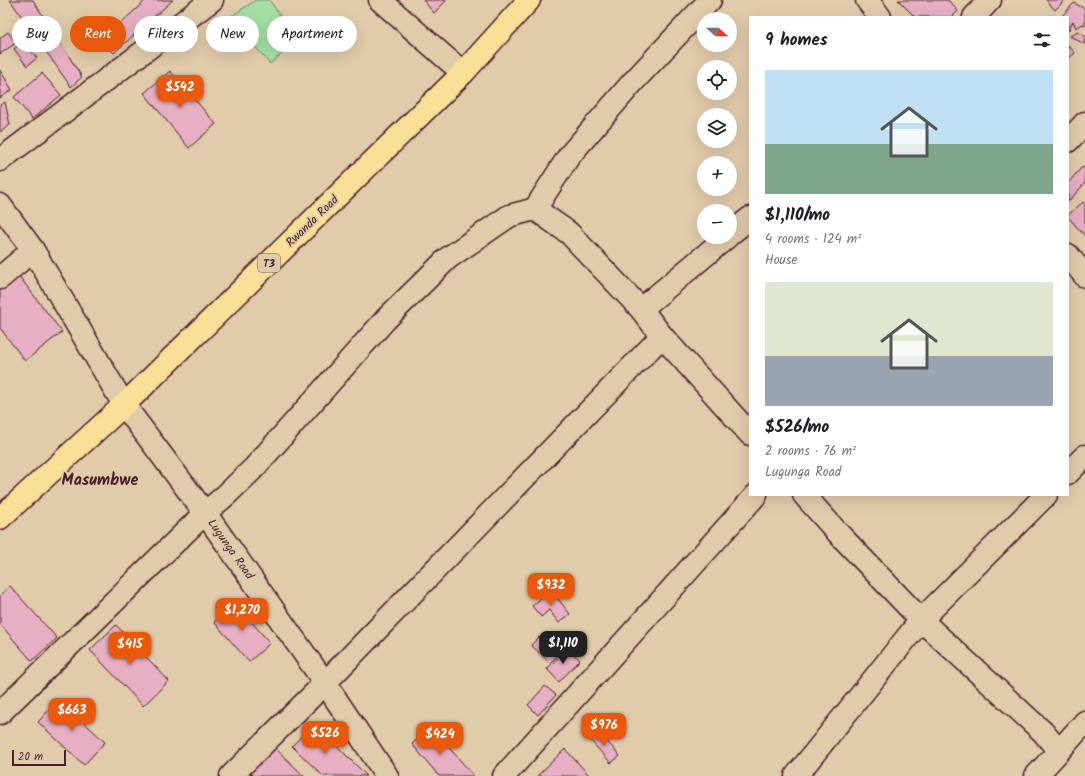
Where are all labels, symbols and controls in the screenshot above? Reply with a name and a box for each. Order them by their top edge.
north arrow [697,12,737,52]
map controls [697,12,737,244]
chip: Buy [12,16,62,52]
chip: Rent [70,16,126,52]
chip: Filters [134,16,198,52]
chip: New [206,16,259,52]
chip: Apartment [267,16,357,52]
text: 9 homes [765,27,828,54]
icon: filters [1031,29,1053,51]
button: locate [697,60,737,100]
pin: $542 [156,75,204,109]
text: $542 [166,77,194,98]
icon: home [873,96,945,168]
button: layers [697,108,737,148]
button: + [697,156,737,196]
street label: Rwanda Road [281,190,344,252]
text: $1,110/mo [765,202,830,229]
button: − [697,204,737,244]
text: 4 rooms · 124 m² [765,229,861,250]
text: House [765,250,797,271]
road number: T3 [258,254,280,272]
icon: home [873,308,945,380]
text: $526/mo [765,414,829,441]
text: 2 rooms · 76 m² [765,441,856,462]
text: Lugunga Road [765,462,841,483]
district label: Masumbwe [62,468,139,493]
street label: Lugunga Road [203,515,259,584]
pin: $932 [527,573,575,607]
text: $932 [537,575,565,596]
pin: $1,270 [209,598,275,632]
text: $1,270 [224,600,260,621]
pin: $1,110 [530,631,596,665]
pin: $415 [106,632,154,666]
text: $1,110 [548,633,578,654]
text: $415 [117,634,143,655]
pin: $663 [48,698,96,732]
text: $663 [58,700,86,721]
pin: $976 [580,713,628,747]
text: $976 [590,715,618,736]
pin: $526 [301,721,349,755]
pin: $424 [416,722,464,756]
text: $526 [311,723,339,744]
text: $424 [425,724,455,745]
scale bar [12,748,66,767]
text: 20 m [18,748,43,766]

